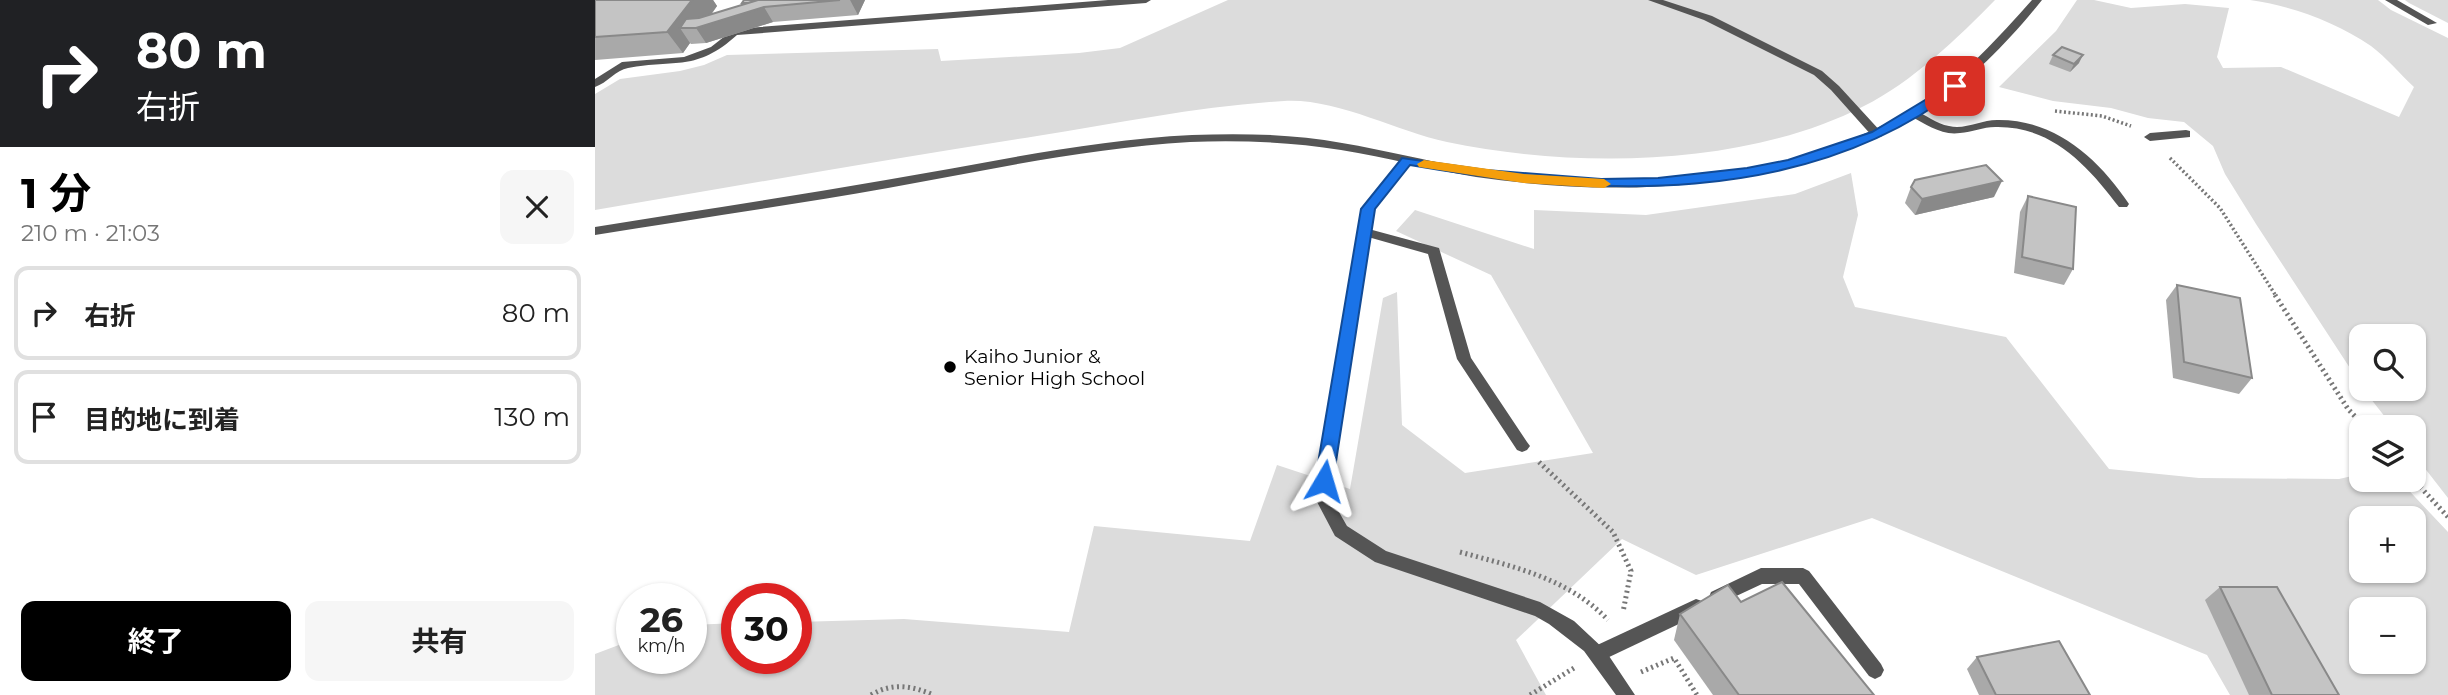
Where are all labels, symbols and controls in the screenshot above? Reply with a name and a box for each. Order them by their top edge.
text: 80 m [136,21,267,80]
icon: right [21,28,112,119]
pin [1925,56,1985,116]
icon: arrive [1936,67,1974,105]
text: 右折 [136,87,200,126]
text: 1 分 [21,167,91,219]
button: close [500,170,574,244]
text: 210 m · 21:03 [21,219,160,247]
icon: right [25,294,63,332]
text: 80 m [502,297,570,329]
text: 右折 [84,300,136,332]
map controls [2349,324,2426,674]
button: search [2349,324,2426,401]
place label: Kaiho Junior & Senior High School [964,345,1145,390]
marker: Kaiho Junior & Senior High School [942,359,958,375]
icon: arrive [25,398,63,436]
text: 130 m [494,401,570,433]
text: 目的地に到着 [84,404,240,436]
button: layers [2349,415,2426,492]
position arrow [1287,444,1361,518]
button: + [2349,506,2426,583]
speed limit sign: 30 [721,583,812,674]
button: − [2349,597,2426,674]
text: 26 [640,598,683,641]
button: 終了 [21,601,291,681]
button: 共有 [305,601,574,681]
text: km/h [637,635,686,657]

